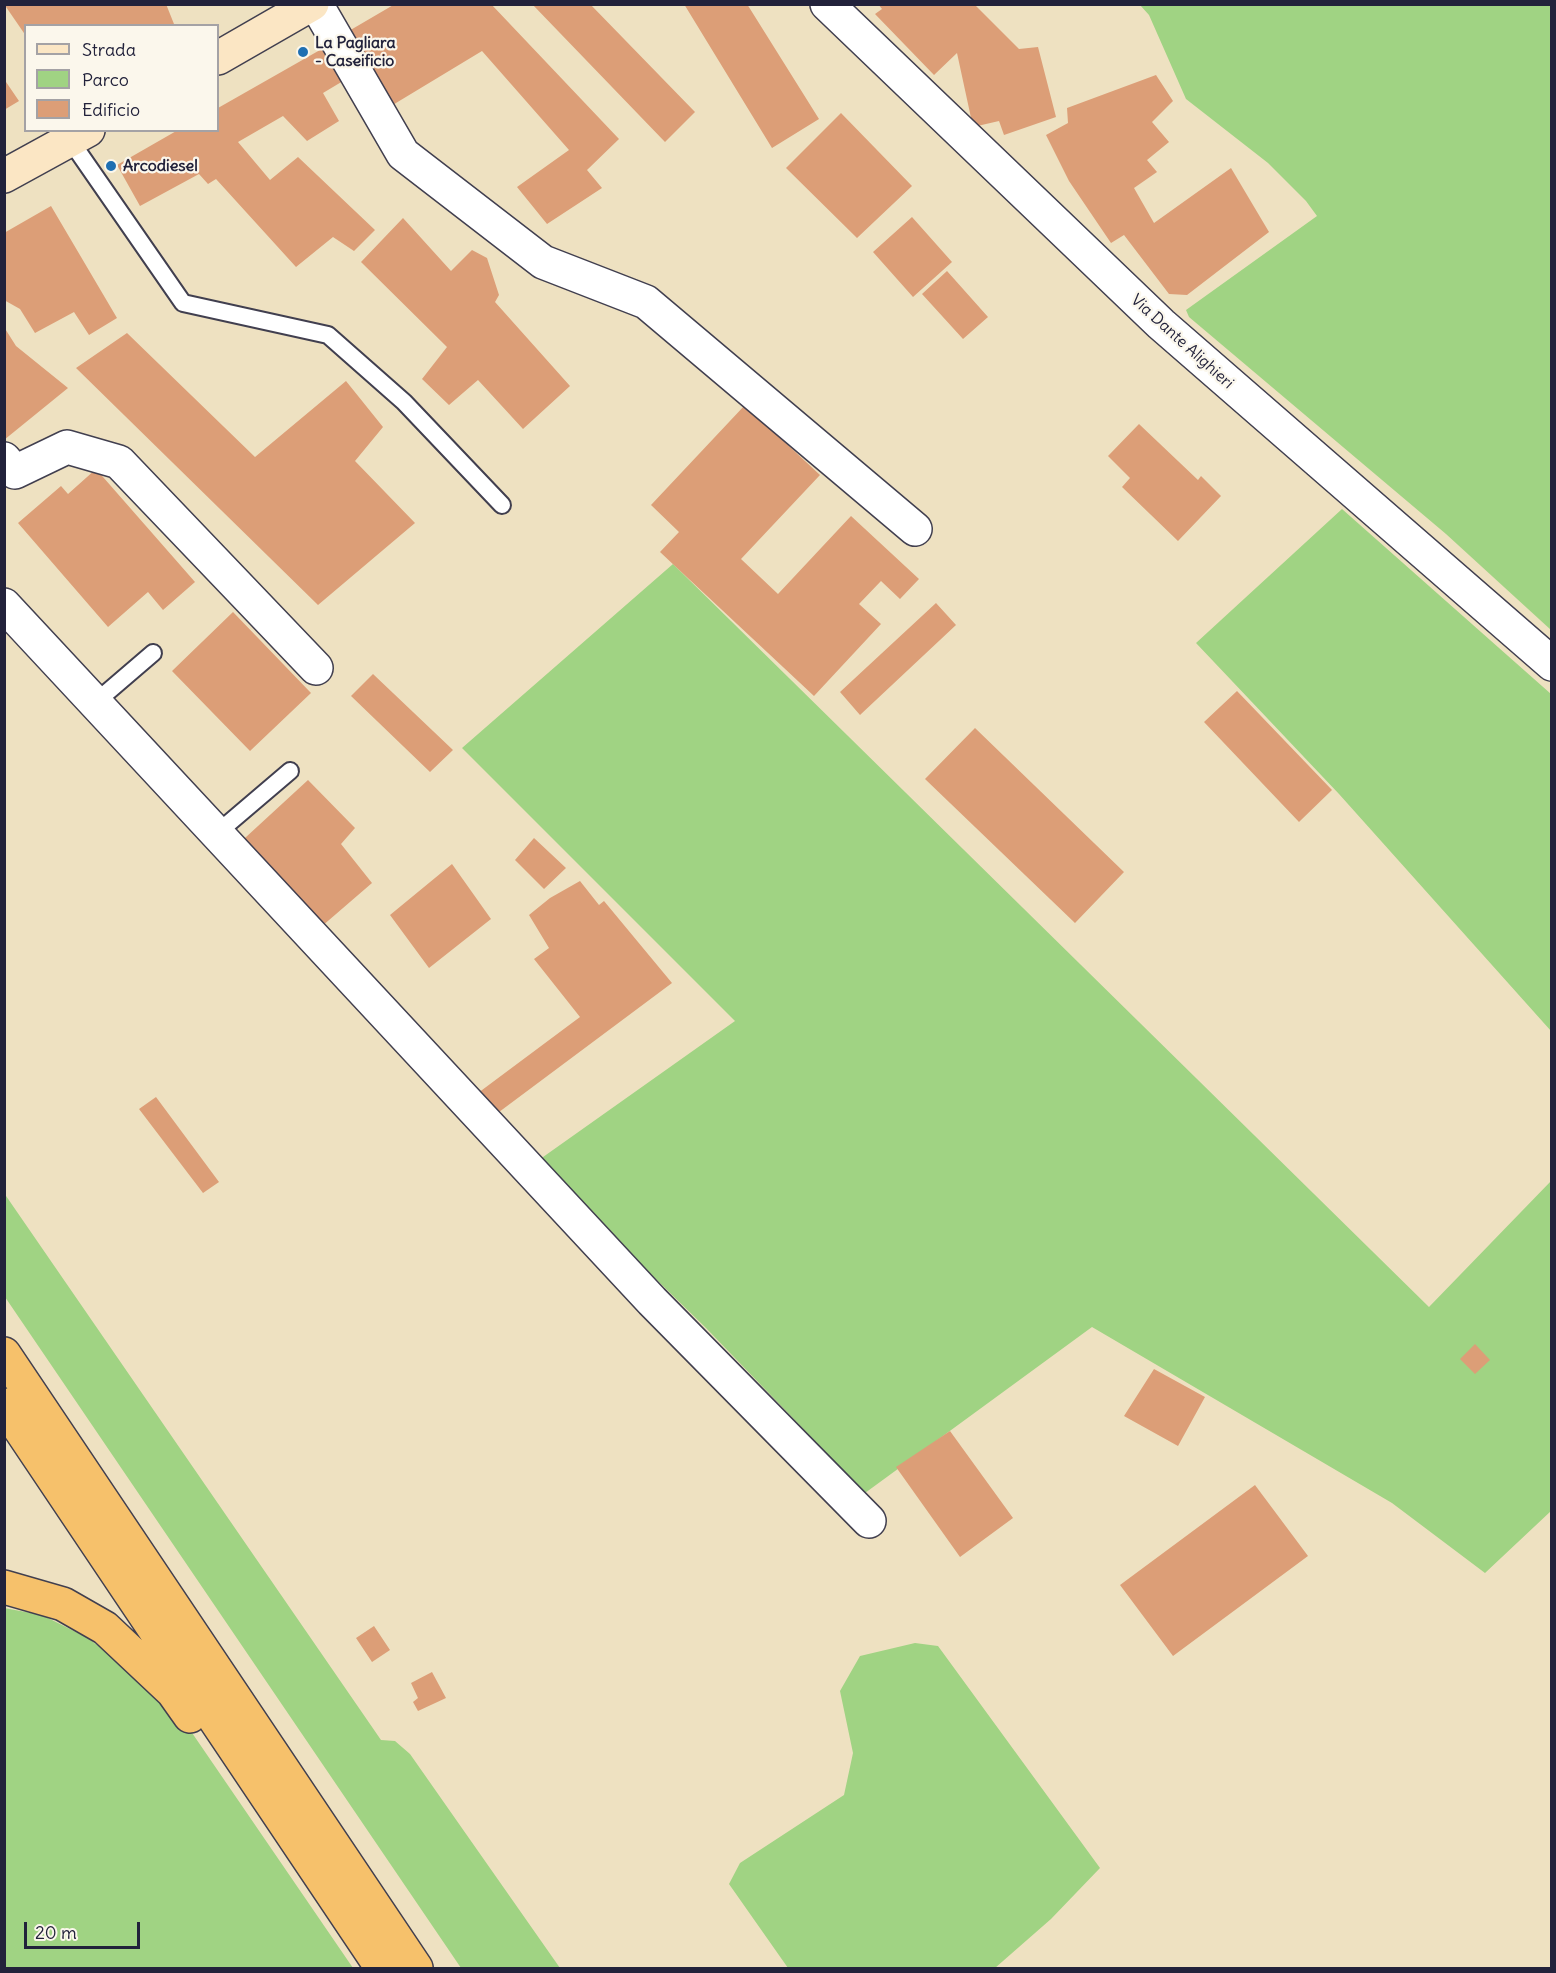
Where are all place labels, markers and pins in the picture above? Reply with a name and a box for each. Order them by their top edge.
place label: La Pagliara - Caseificio [315,33,396,71]
marker: La Pagliara - Caseificio [296,45,310,59]
place label: Arcodiesel [123,156,198,176]
marker: Arcodiesel [104,159,118,173]

